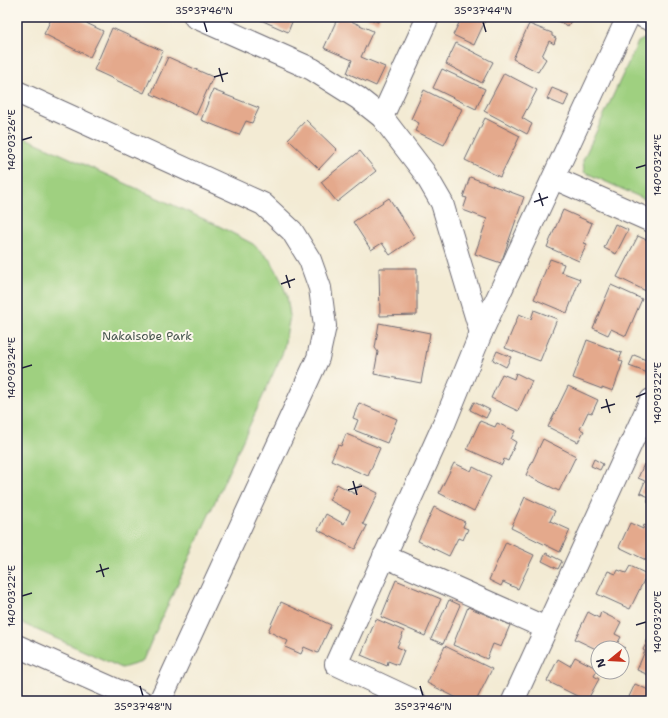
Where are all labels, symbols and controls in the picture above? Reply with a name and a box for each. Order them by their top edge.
text: 35°37'46"N [175,4,233,17]
text: 35°37'44"N [454,4,512,17]
text: 140°03'26"E [5,109,18,171]
text: 140°03'24"E [651,134,664,196]
park label: Nakaisobe Park [102,328,192,344]
text: 140°03'24"E [5,337,18,399]
text: 140°03'22"E [651,362,664,424]
text: 140°03'22"E [5,565,18,627]
text: 140°03'20"E [651,591,664,653]
north arrow [590,640,630,680]
text: N [592,656,609,669]
text: 35°37'48"N [114,700,172,713]
text: 35°37'46"N [394,700,452,713]

